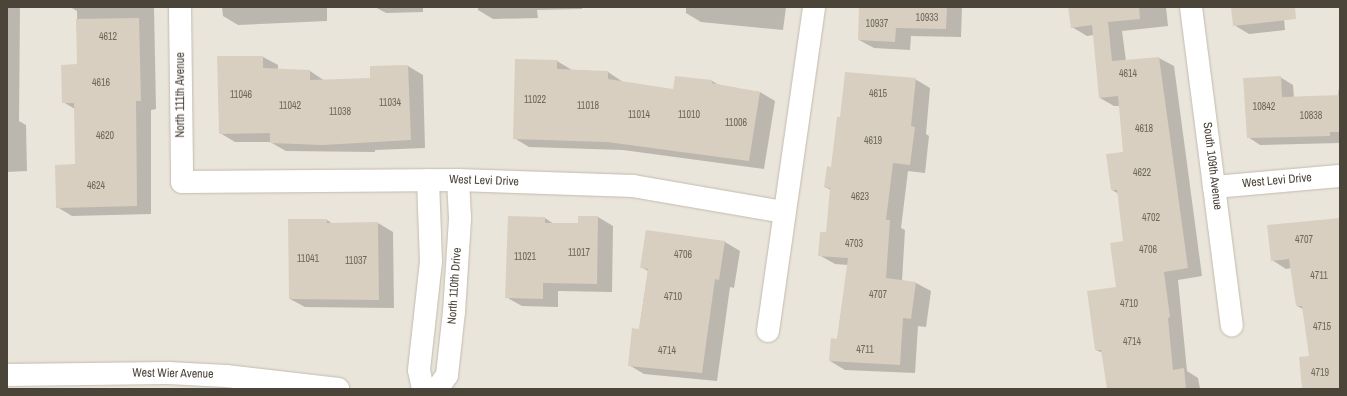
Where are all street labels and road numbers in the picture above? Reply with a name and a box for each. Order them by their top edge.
street label: North 111th Avenue [174,52,188,138]
street label: South 109th Avenue [1199,121,1225,211]
street label: West Levi Drive [1242,171,1312,191]
street label: West Levi Drive [449,173,519,189]
street label: North 110th Drive [445,247,465,325]
street label: West Wier Avenue [132,366,214,382]

